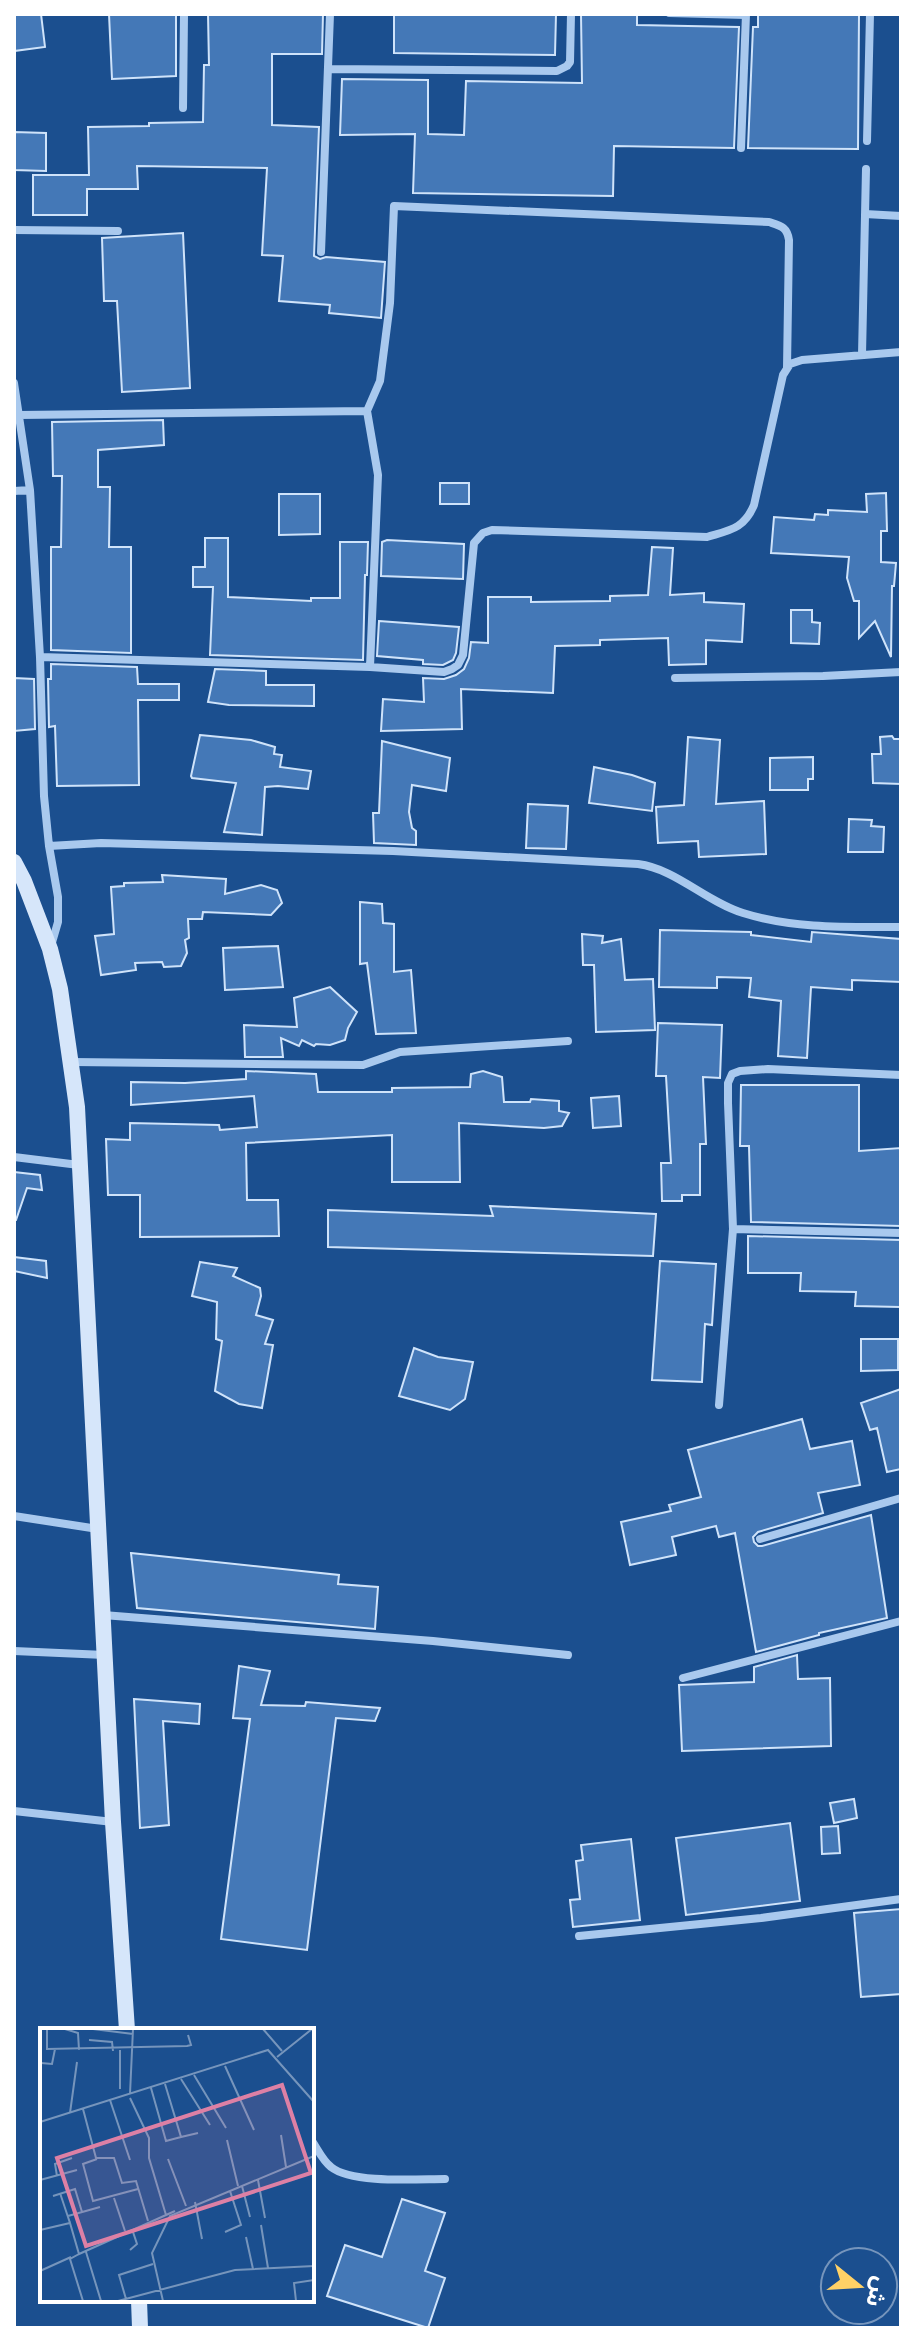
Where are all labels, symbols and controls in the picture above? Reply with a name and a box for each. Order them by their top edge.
inset map [40,2028,314,2302]
north arrow [819,2246,899,2326]
text: ش [858,2273,898,2311]

